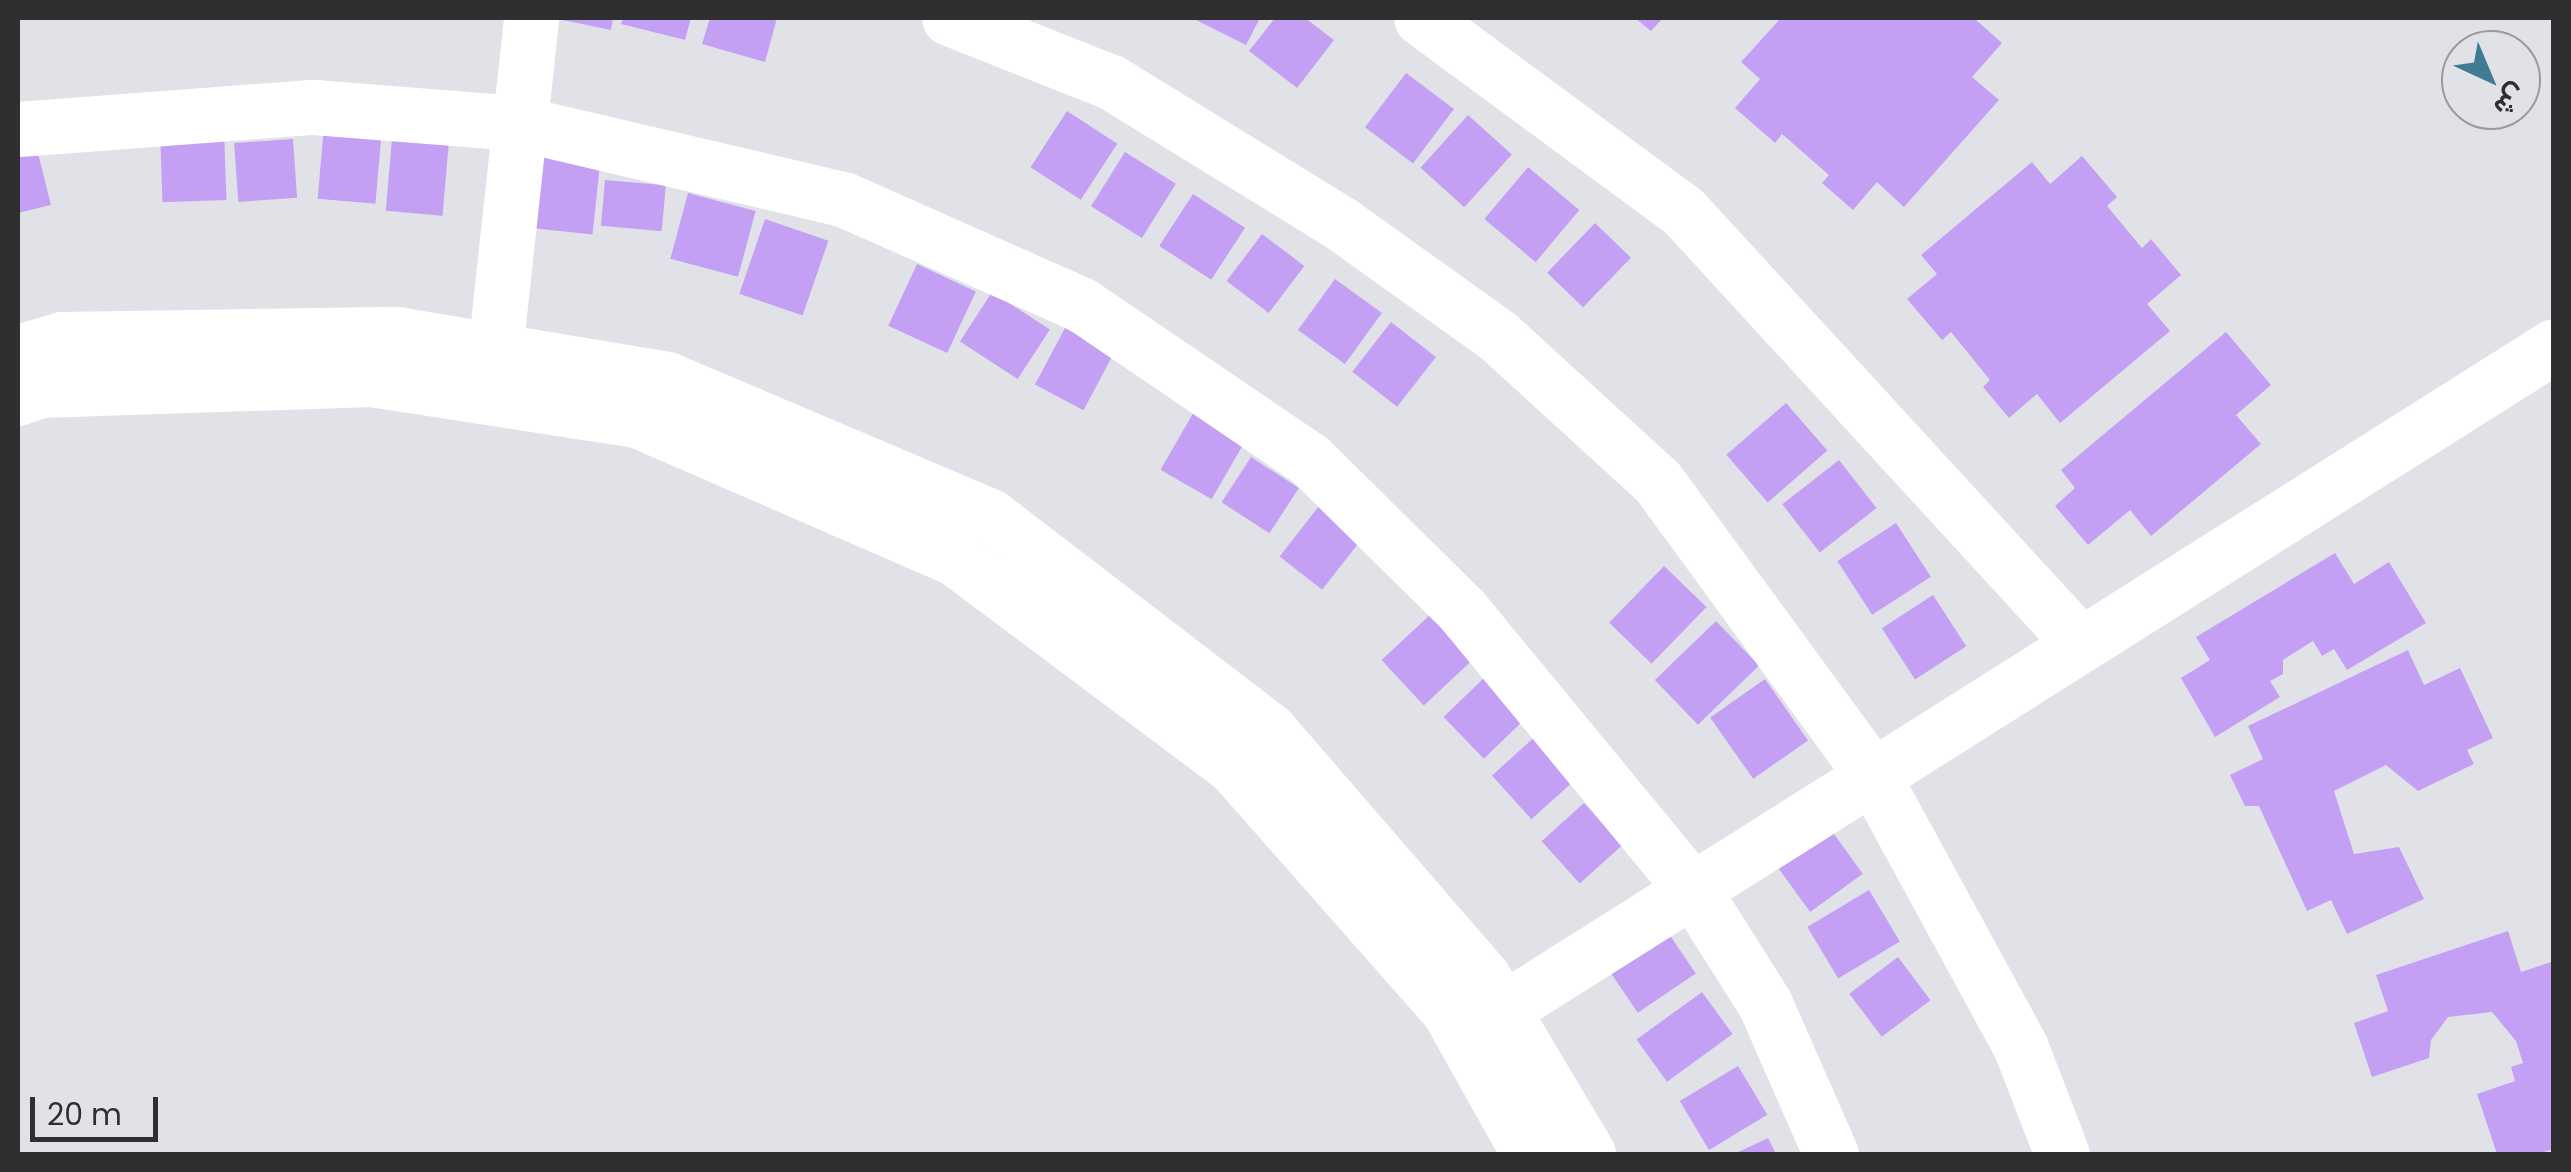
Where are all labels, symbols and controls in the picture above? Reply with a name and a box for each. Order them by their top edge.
north arrow [2441,30,2541,130]
text: ش [2485,75,2536,126]
scale bar [35,1077,162,1139]
text: 20 m [47,1093,122,1136]

